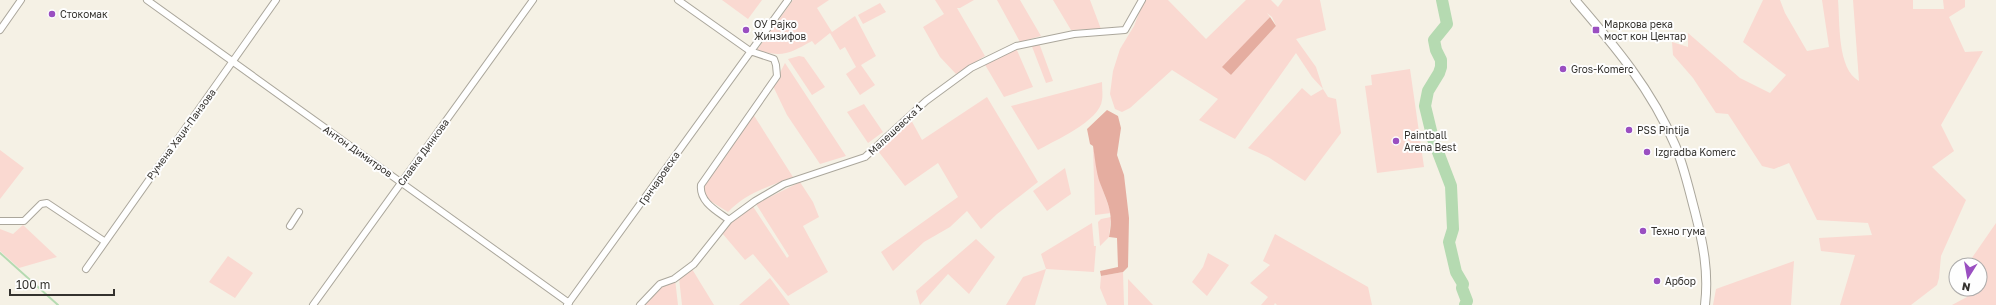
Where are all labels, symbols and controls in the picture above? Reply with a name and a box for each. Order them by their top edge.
place label: Стокомак [60,8,108,20]
marker: Стокомак [47,9,57,19]
place label: ОУ Рајко Жинзифов [754,18,807,42]
place label: Маркова река мост кон Центар [1604,18,1686,42]
marker: ОУ Рајко Жинзифов [741,25,751,35]
marker: Маркова река мост кон Центар [1591,25,1601,35]
place label: Gros-Komerc [1571,63,1634,75]
marker: Gros-Komerc [1558,64,1568,74]
street label: Румена Хаџи-Панзова [144,86,218,182]
street label: Малешевска 1 [865,101,925,157]
street label: Славка Динкова [395,116,451,188]
street label: Антон Димитров [321,123,395,180]
place label: PSS Pintija [1637,124,1689,136]
marker: PSS Pintija [1624,125,1634,135]
place label: Paintball Arena Best [1404,129,1456,153]
marker: Paintball Arena Best [1391,136,1401,146]
place label: Izgradba Komerc [1655,146,1736,158]
marker: Izgradba Komerc [1642,147,1652,157]
street label: Грнчаровска [636,149,682,207]
place label: Техно гума [1651,225,1705,237]
marker: Техно гума [1638,226,1648,236]
north arrow [1948,257,1988,297]
scale bar [10,271,114,297]
place label: Арбор [1665,275,1696,287]
marker: Арбор [1652,276,1662,286]
text: 100 m [16,277,50,292]
text: N [1961,280,1971,294]

